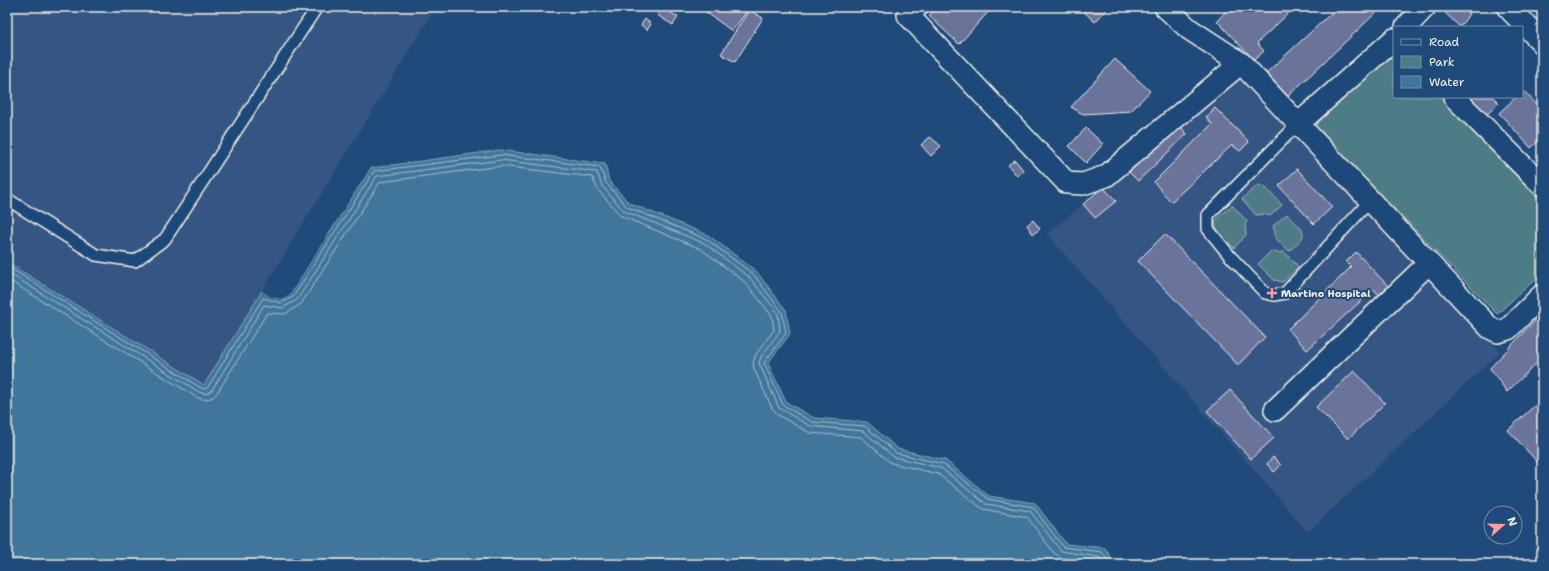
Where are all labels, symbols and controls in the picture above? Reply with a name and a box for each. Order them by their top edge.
legend [1393,26,1523,98]
text: Road [1429,34,1460,50]
text: Park [1429,54,1455,70]
text: Water [1429,74,1465,90]
marker: Martino Hospital [1266,287,1278,299]
place label: Martino Hospital [1281,287,1371,300]
north arrow [1483,505,1523,545]
text: N [1503,515,1521,529]

